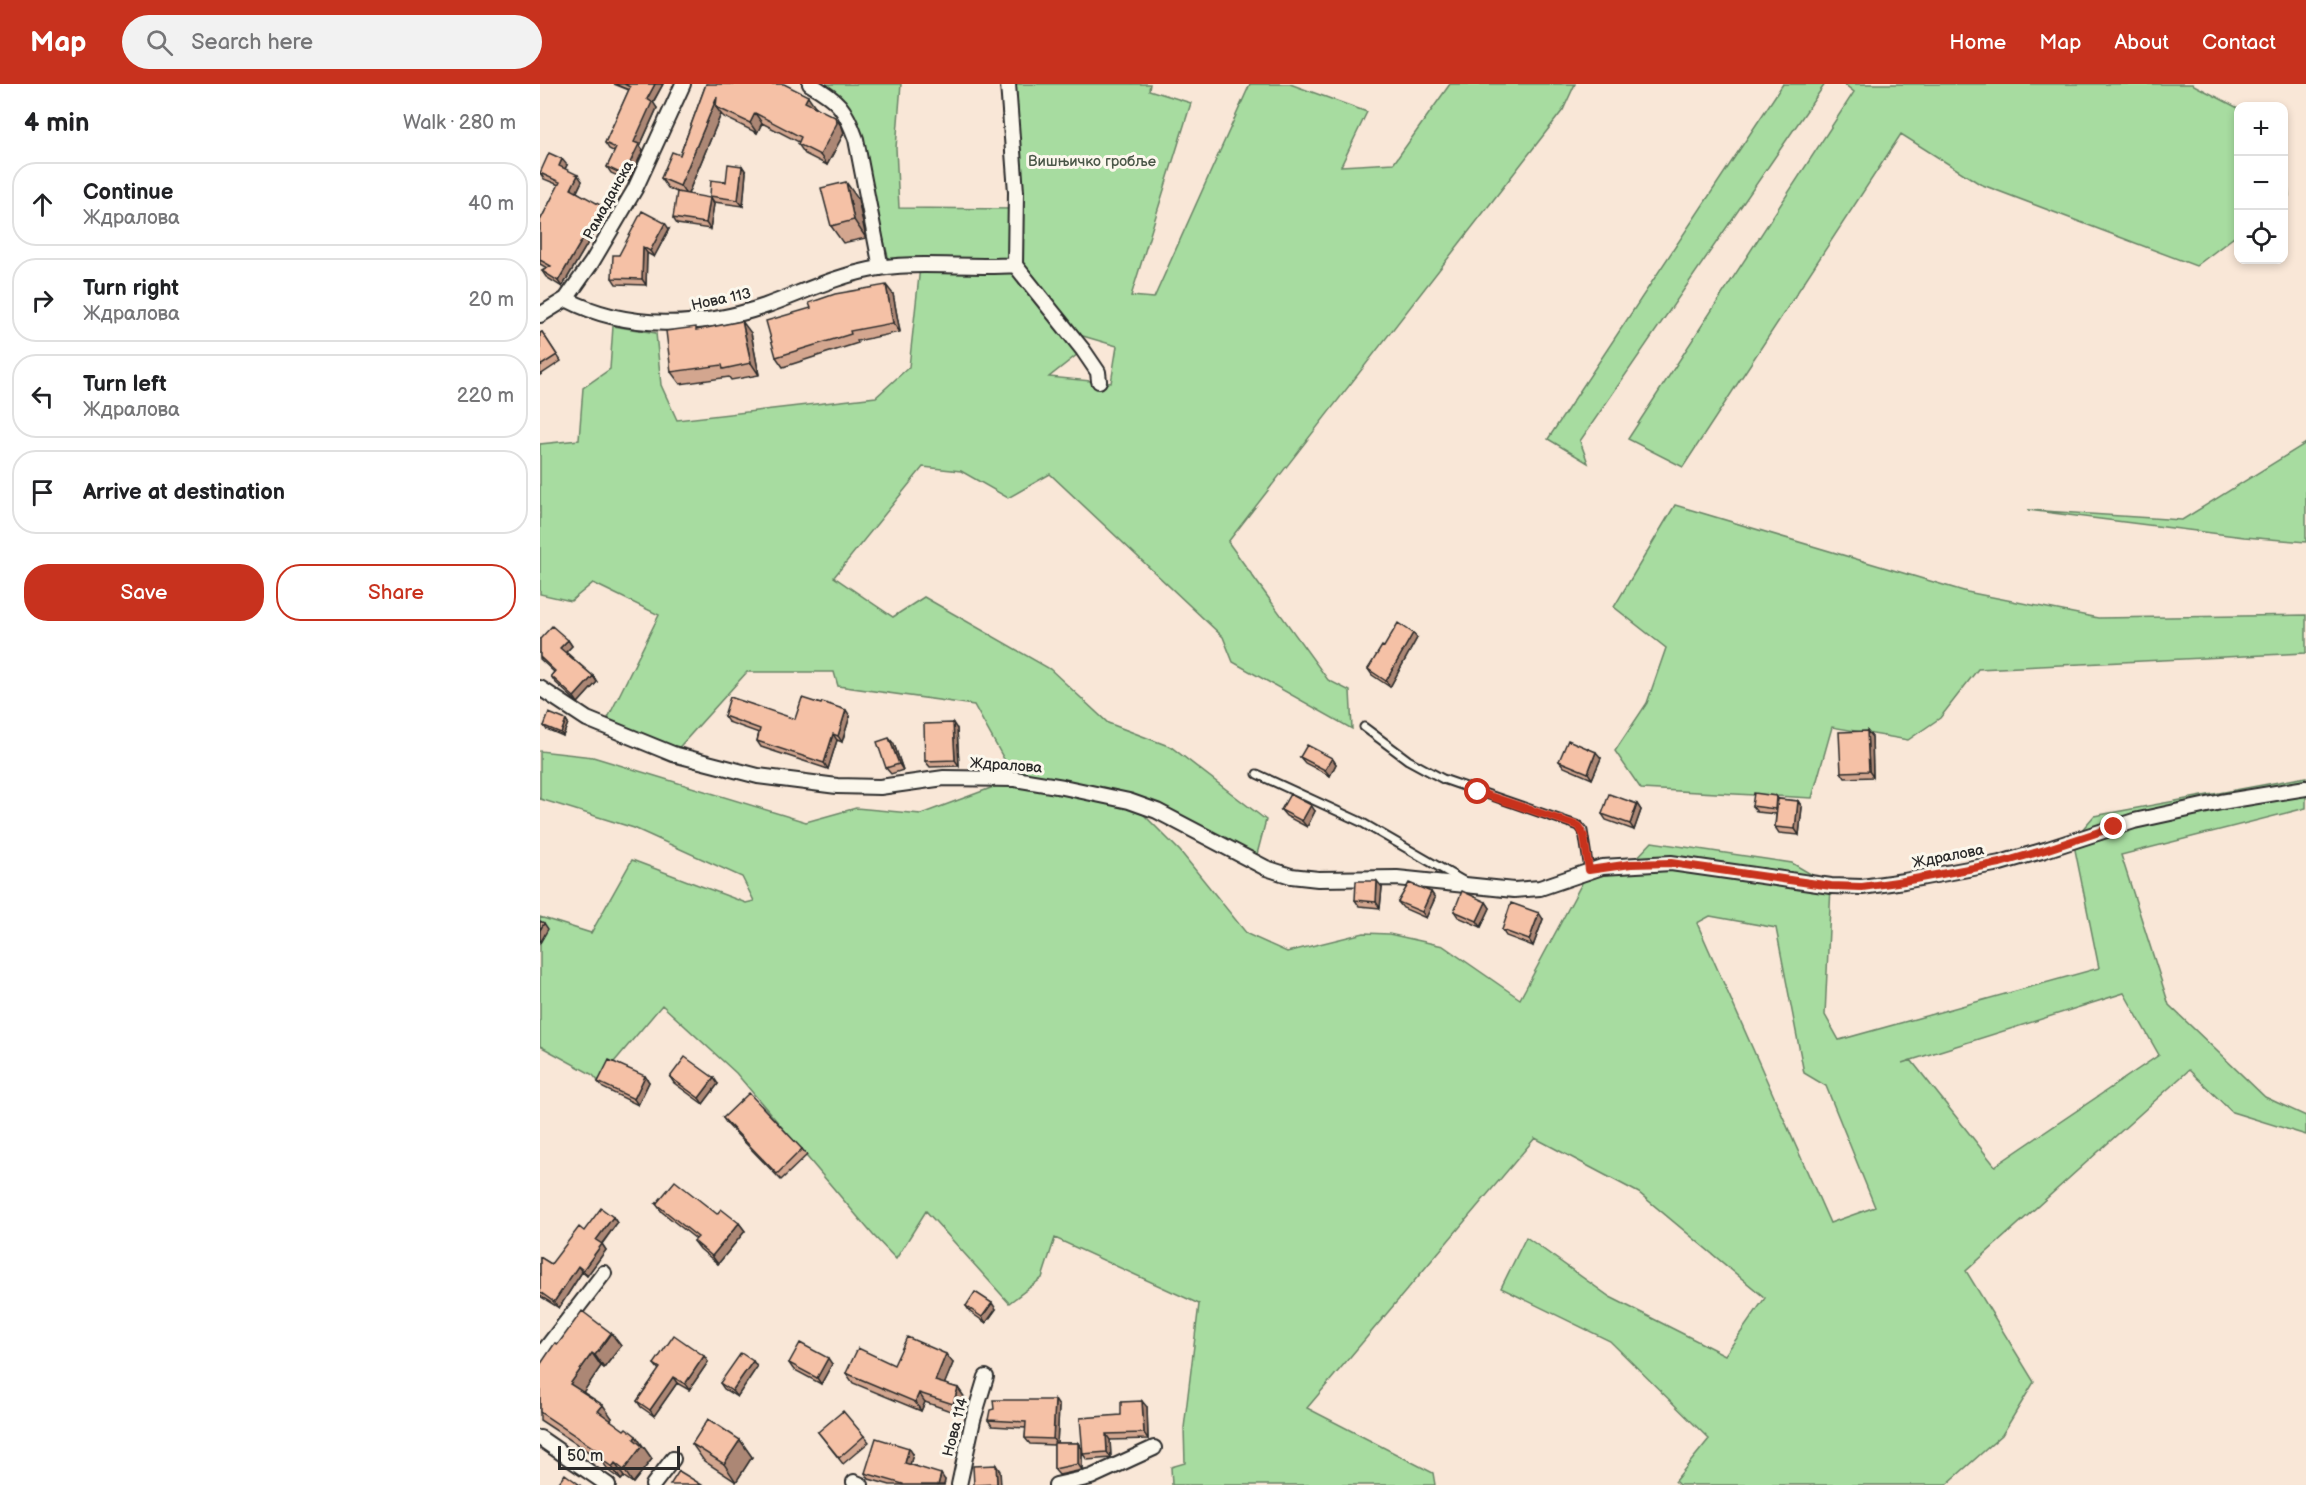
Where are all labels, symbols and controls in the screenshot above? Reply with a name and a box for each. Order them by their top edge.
search box [122,15,542,69]
text: Map [30,26,86,59]
icon: search [143,26,176,59]
text: Search here [191,29,313,56]
text: Home [1949,30,2006,55]
text: Map [2039,30,2081,55]
text: About [2114,30,2169,55]
text: Contact [2202,30,2276,55]
map controls [2234,102,2288,264]
button: + [2234,102,2288,156]
text: 4 min [24,108,89,139]
text: Walk · 280 m [403,111,516,135]
park label: Вишњичко гробље [1028,152,1156,171]
button: − [2234,156,2288,210]
street label: Рамаданска [579,157,638,243]
text: Continue [83,179,173,206]
icon: ahead [26,188,59,221]
text: 40 m [468,192,514,216]
text: Ждралова [83,206,180,230]
button: locate [2234,210,2288,264]
text: Turn right [83,275,179,302]
icon: right [26,284,59,317]
street label: Нова 113 [690,284,753,315]
text: 20 m [469,288,514,312]
text: Ждралова [83,302,180,326]
text: Turn left [83,371,167,398]
icon: left [26,380,59,413]
text: 220 m [457,384,514,408]
text: Ждралова [83,398,180,422]
icon: arrive [26,476,59,509]
text: Arrive at destination [83,479,285,506]
button: Save [24,564,264,621]
button: Share [276,564,516,621]
street label: Ждралова [969,753,1043,778]
route start [1464,778,1490,804]
route end [2100,813,2126,839]
street label: Ждралова [1911,840,1986,873]
street label: Нова 114 [938,1395,972,1459]
scale bar [558,1443,680,1470]
text: 50 m [567,1447,603,1466]

